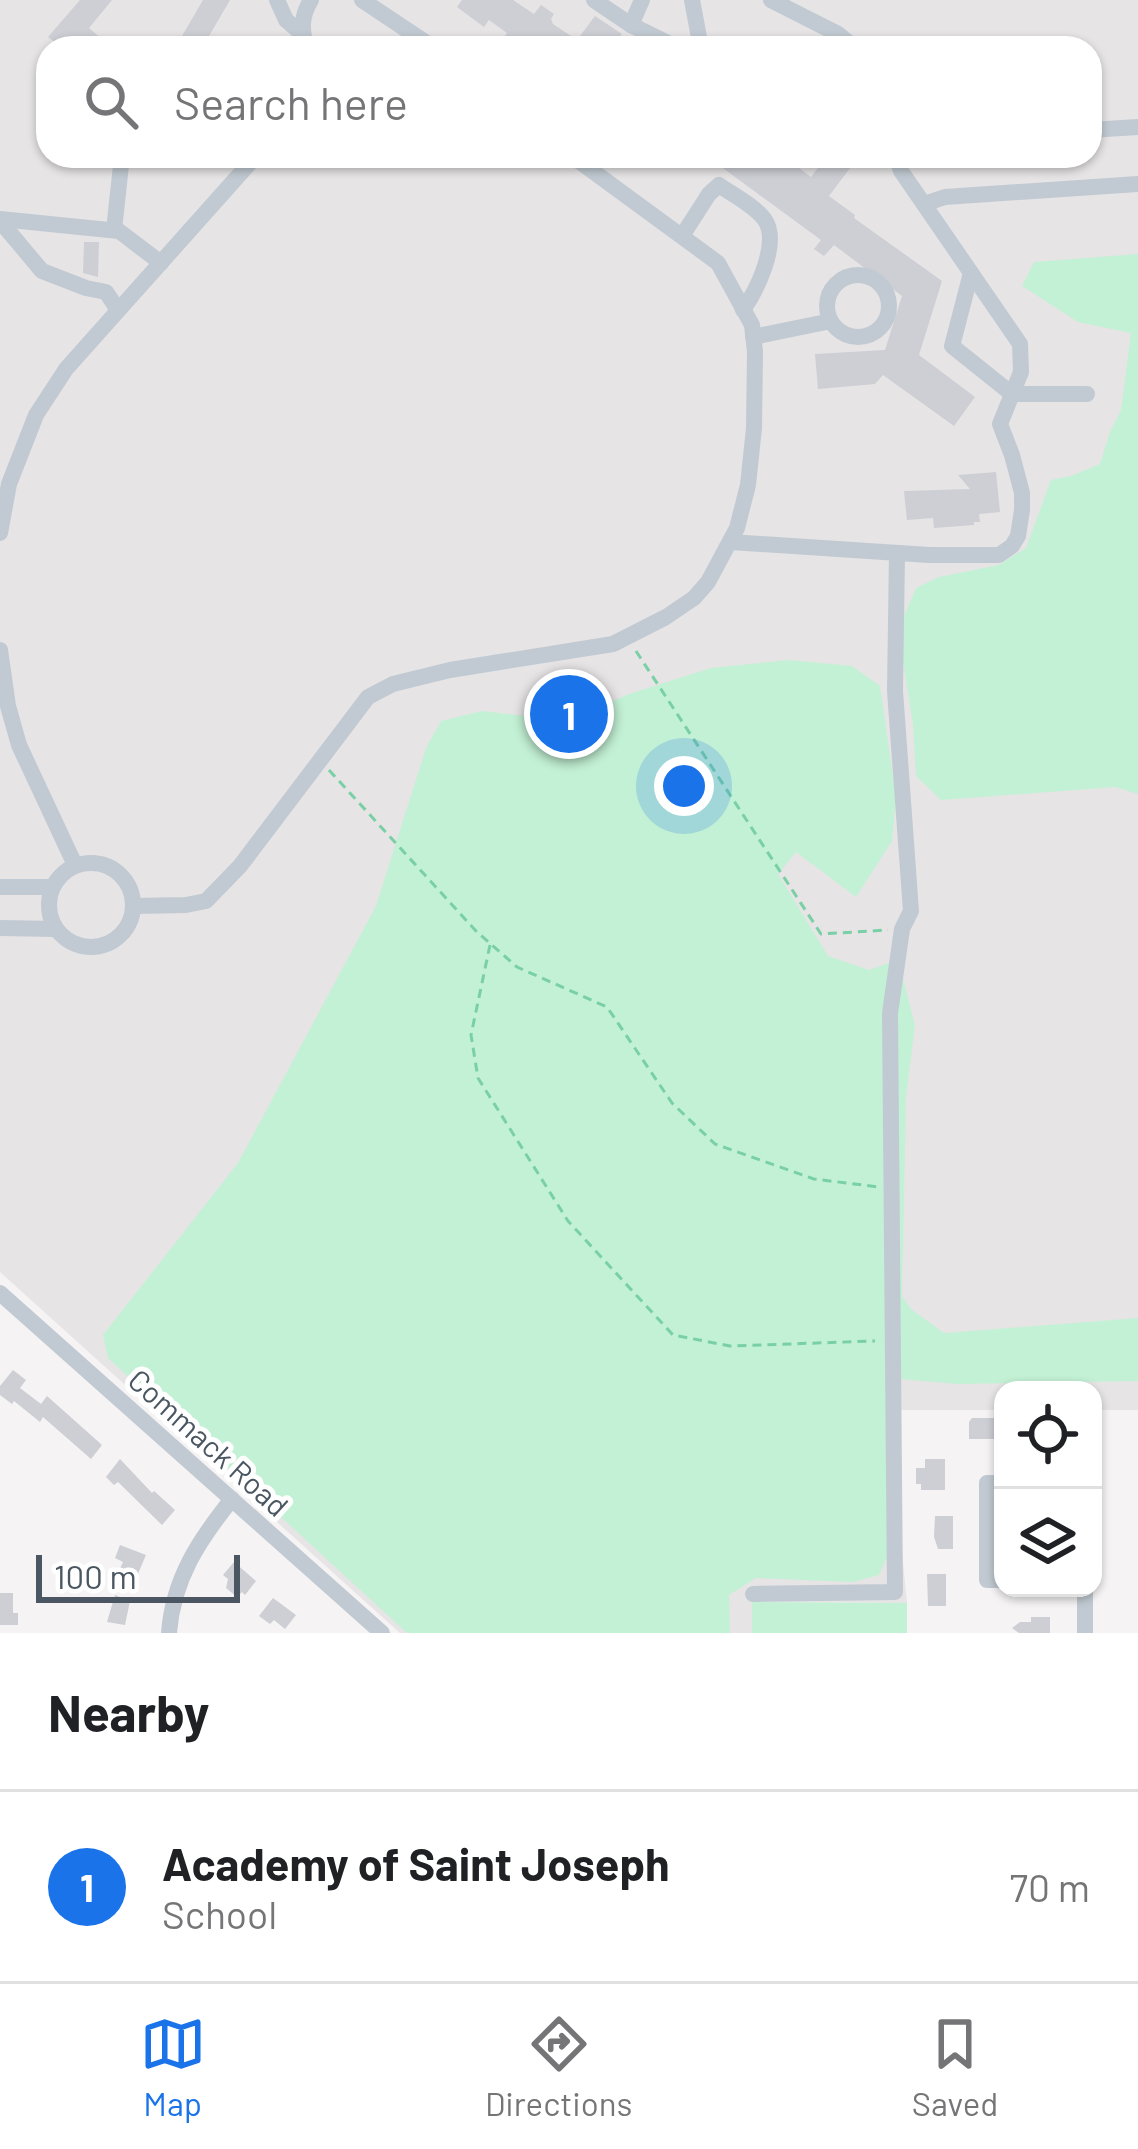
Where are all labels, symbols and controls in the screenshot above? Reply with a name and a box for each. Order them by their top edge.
search box [36,36,1102,168]
icon: search [78,69,144,135]
text: Search here [174,75,408,129]
pin: 1 [530,669,608,759]
your location [654,756,714,816]
street label: Commack Road [122,1361,296,1523]
map controls [994,1381,1102,1597]
button: locate [994,1381,1102,1489]
button: layers [994,1489,1102,1597]
scale bar [36,1549,240,1602]
text: 100 m [54,1556,137,1596]
text: Nearby [48,1681,209,1742]
text: Academy of Saint Joseph [162,1836,670,1890]
text: 1 [80,1863,94,1910]
text: 70 m [1009,1863,1090,1910]
text: School [162,1890,277,1937]
tab: Map [140,2011,206,2123]
tab: Directions [485,2011,632,2123]
tab: Saved [912,2011,998,2123]

